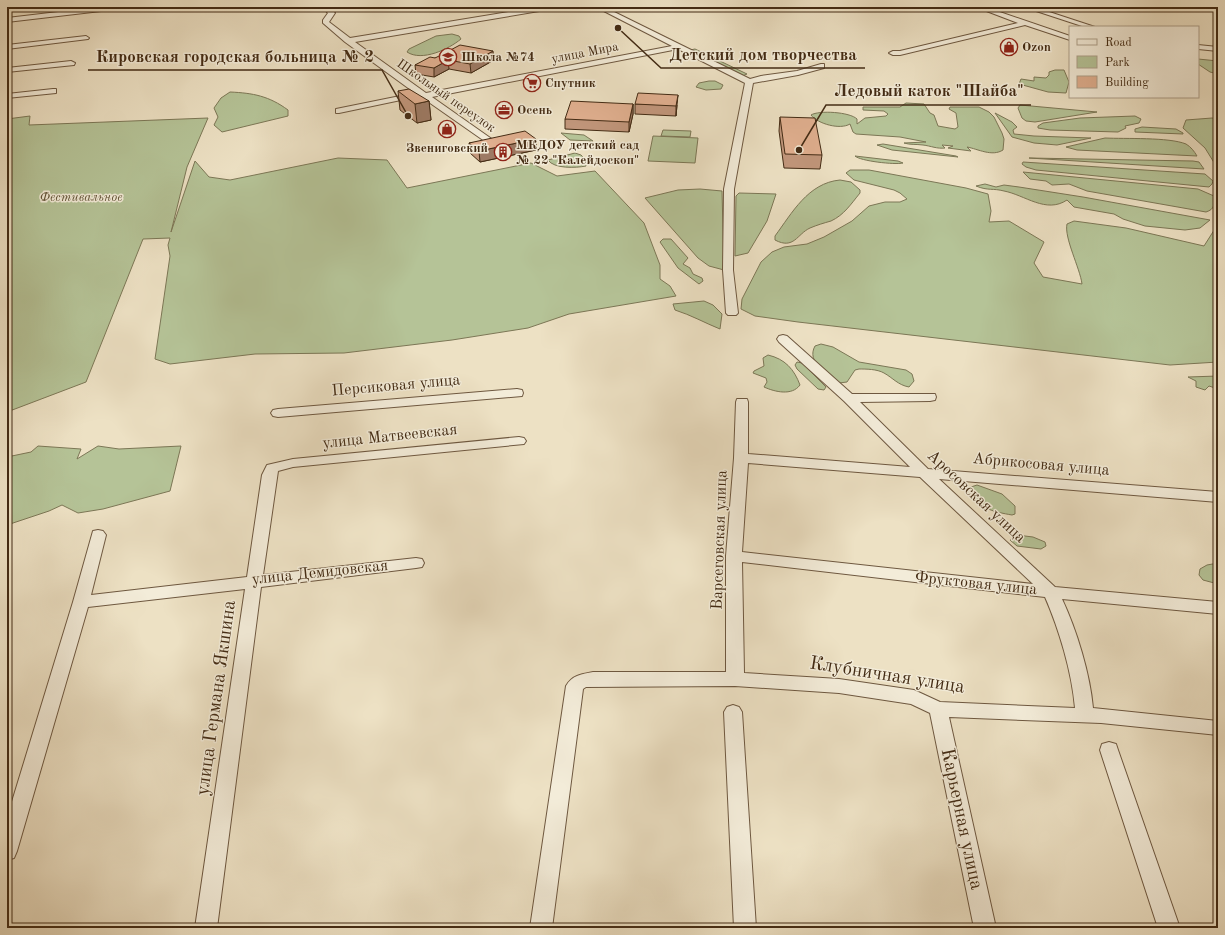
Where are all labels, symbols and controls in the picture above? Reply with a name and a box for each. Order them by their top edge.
legend [1069,26,1199,98]
shop icon: Ozon [999,37,1019,57]
text: Road [1105,37,1132,49]
callout: Детский дом творчества [661,39,865,68]
street label: улица Мира [550,40,620,66]
callout: Кировская городская больница № 2 [88,41,382,70]
place label: Ozon [1022,41,1051,54]
school or university icon: Школа №74 [438,47,458,67]
text: Детский дом творчества [669,47,857,64]
text: Кировская городская больница № 2 [96,49,374,66]
place label: Школа №74 [461,51,535,64]
street label: Школьный переулок [394,57,498,135]
text: Park [1105,57,1130,69]
supermarket icon: Спутник [522,73,542,93]
callout: Ледовый каток "Шайба" [826,76,1031,105]
place label: Спутник [545,77,596,90]
text: Building [1105,77,1149,89]
text: Ледовый каток "Шайба" [834,83,1024,100]
office icon: Осень [494,100,514,120]
place label: Осень [517,104,552,117]
shop icon: Звениговский [437,119,457,139]
place label: МКДОУ детский сад № 22 "Калейдоскоп" [516,139,640,167]
place label: Звениговский [406,142,488,155]
building icon: МКДОУ детский сад № 22 "Калейдоскоп" [493,142,513,162]
park label: Фестивальное [39,191,123,204]
street label: Персиковая улица [331,372,461,400]
street label: улица Матвеевская [322,422,458,452]
street label: Аросовская улица [924,448,1028,546]
street label: Абрикосовая улица [972,451,1110,479]
street label: Варсеговская улица [710,470,730,610]
street label: улица Демидовская [251,558,389,588]
street label: Фруктовая улица [914,570,1038,598]
street label: улица Германа Якшина [194,598,240,797]
street label: Клубничная улица [808,654,966,698]
street label: Карьерная улица [937,747,985,892]

